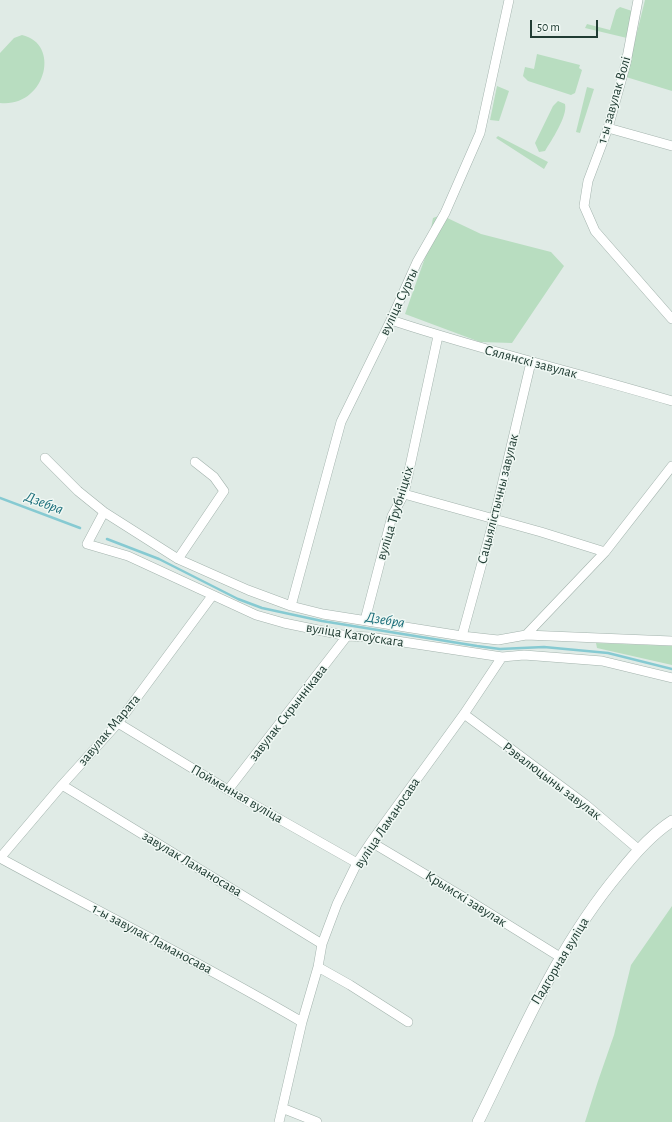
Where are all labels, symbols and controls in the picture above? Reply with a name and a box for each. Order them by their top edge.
scale bar [532,12,600,38]
text: 50 m [537,21,560,33]
street label: 1-ы завулак Волі [594,55,634,145]
street label: вуліца Сурты [376,266,422,338]
street label: Сялянскі завулак [483,342,579,382]
street label: Сацыялістычны завулак [474,432,522,566]
street label: вуліца Трубніцкіх [373,464,417,562]
water label: Дзебра [22,487,66,519]
water label: Дзебра [364,608,406,632]
street label: вуліца Катоўскага [305,619,405,651]
street label: завулак Скрыннікава [245,661,331,765]
street label: завулак Марата [74,691,144,769]
street label: Рэвалюцыны завулак [499,738,605,824]
street label: Пойменная вуліца [188,761,286,827]
street label: вуліца Ламаносава [350,774,424,872]
street label: завулак Ламаносава [139,828,245,900]
street label: Крымскі завулак [422,867,510,931]
street label: 1-ы завулак Ламаносава [89,900,215,978]
street label: Падгорная вуліца [527,914,593,1008]

